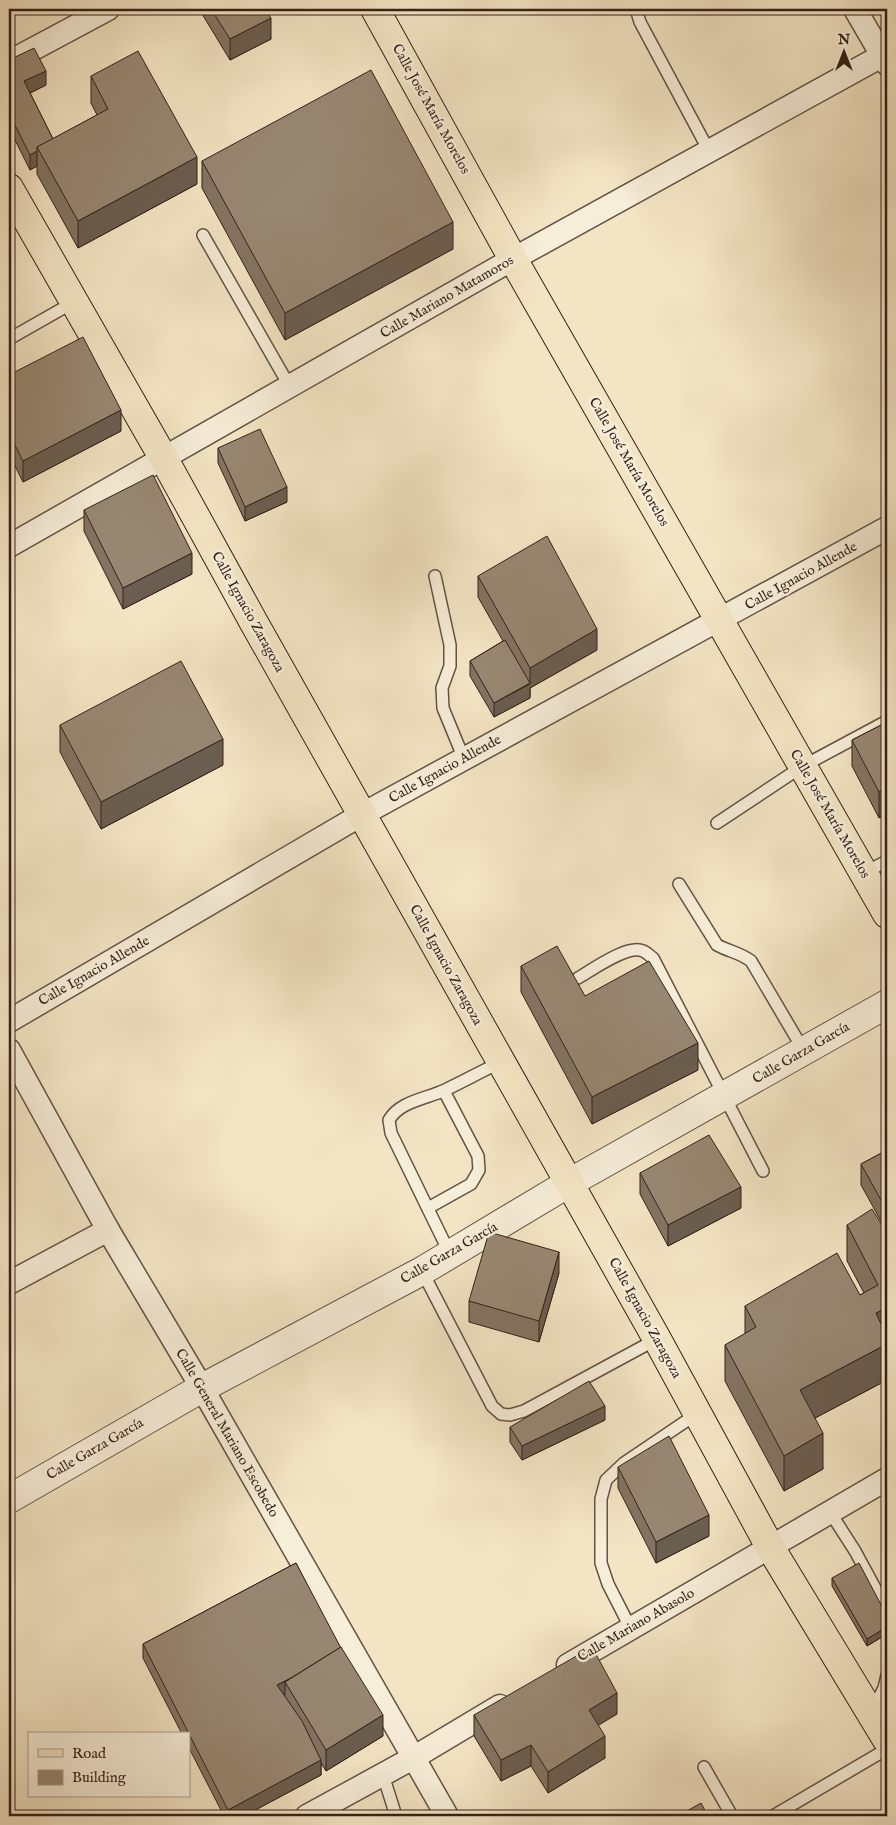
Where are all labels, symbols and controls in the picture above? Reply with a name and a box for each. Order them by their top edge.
north arrow [818,28,868,78]
text: N [837,31,850,49]
street label: Calle José María Morelos [388,41,474,177]
street label: Calle Mariano Matamoros [377,251,517,343]
street label: Calle José María Morelos [585,394,673,530]
street label: Calle Ignacio Allende [742,537,861,614]
street label: Calle Ignacio Zaragoza [207,548,289,676]
street label: Calle Ignacio Allende [386,730,505,807]
street label: Calle José María Morelos [786,746,874,882]
street label: Calle Ignacio Zaragoza [405,901,487,1029]
street label: Calle Ignacio Allende [35,932,153,1010]
street label: Calle Garza García [749,1017,854,1088]
street label: Calle Garza García [397,1217,502,1288]
street label: Calle Ignacio Zaragoza [604,1254,686,1382]
street label: Calle General Mariano Escobedo [171,1345,283,1521]
street label: Calle Garza García [43,1413,148,1484]
street label: Calle Mariano Abasolo [574,1584,698,1666]
legend [28,1732,190,1798]
text: Road [72,1744,107,1763]
text: Building [72,1768,127,1787]

